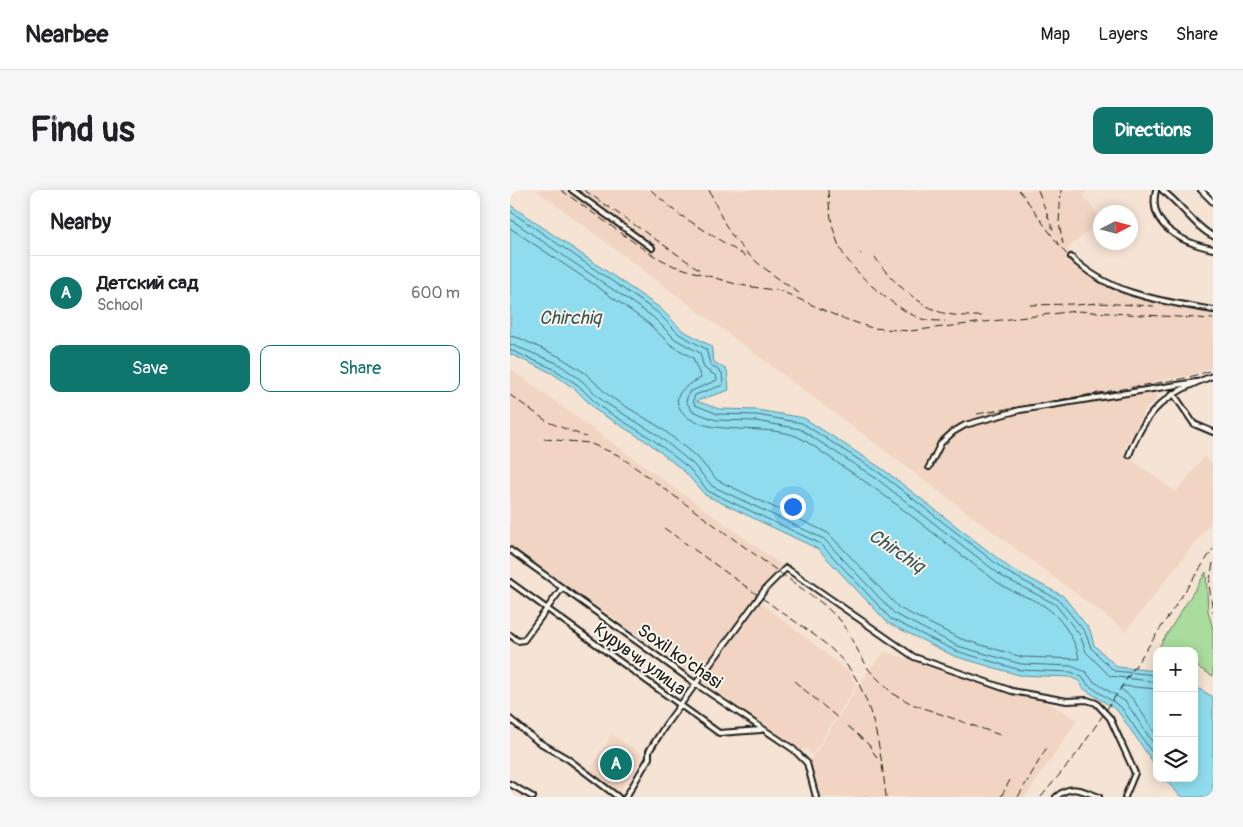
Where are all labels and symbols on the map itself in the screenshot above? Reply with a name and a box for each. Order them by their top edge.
north arrow [1093,205,1138,250]
water label: Chirchiq [539,306,603,330]
your location [780,494,806,520]
water label: Chirchiq [864,524,931,579]
street label: Курувчи улица [589,618,691,701]
street label: Soxil ko'chasi [633,619,727,694]
pin: A [600,745,632,783]

